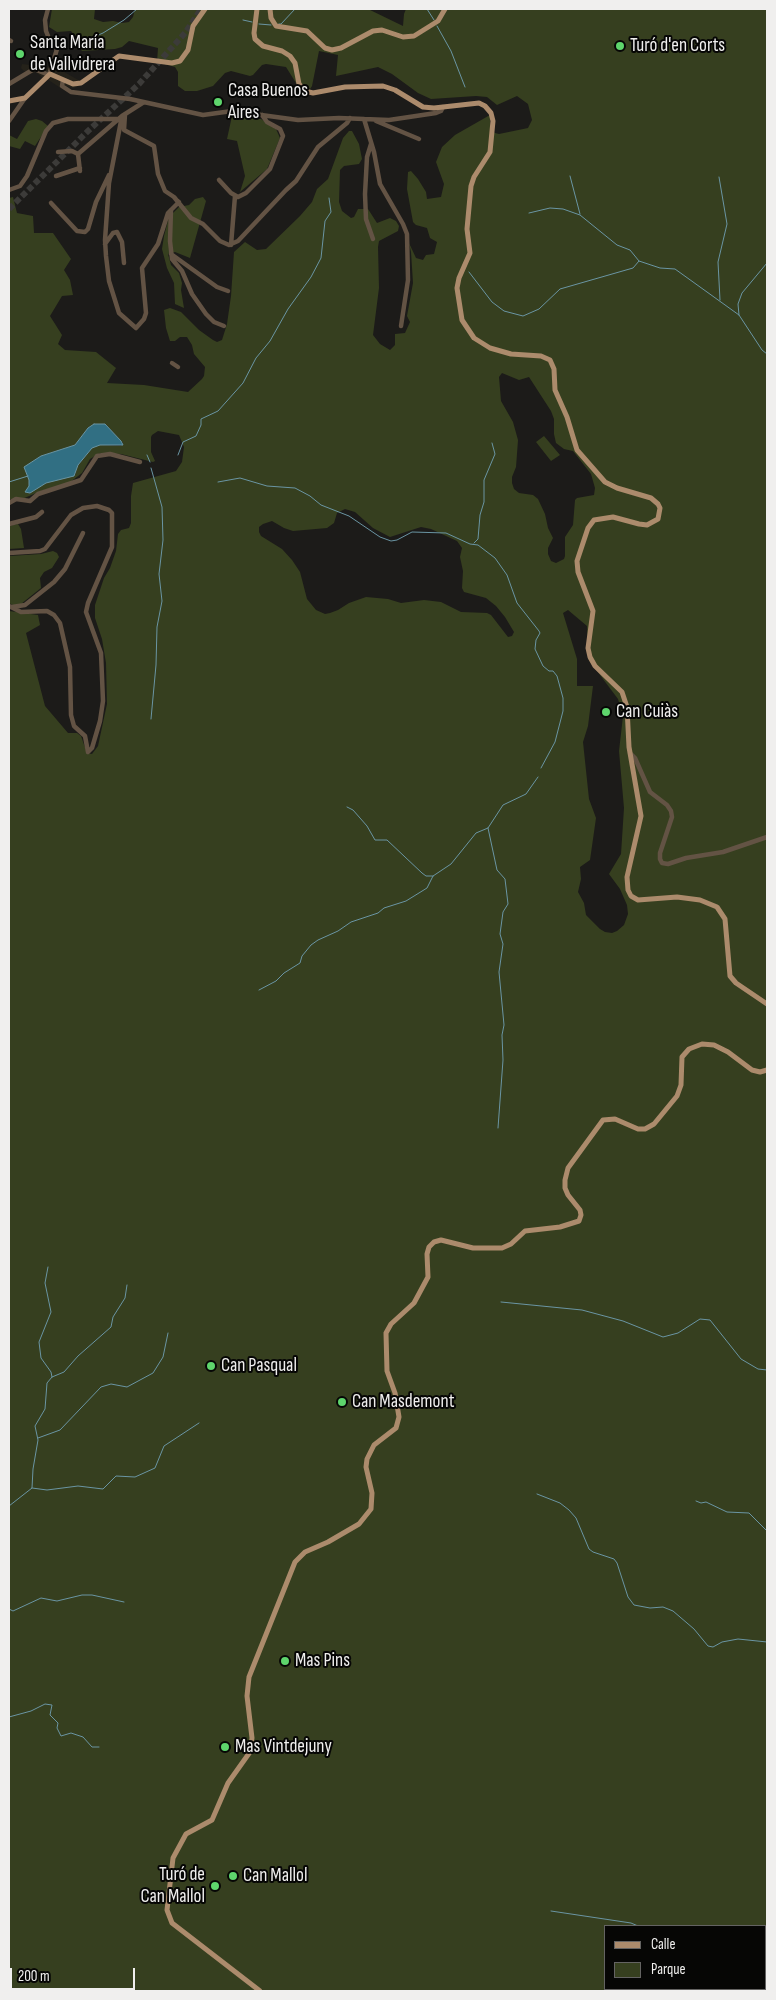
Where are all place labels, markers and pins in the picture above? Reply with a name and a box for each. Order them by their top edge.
place label: Santa María de Vallvidrera [30,32,115,76]
place label: Turó d'en Corts [630,35,725,57]
marker: Turó d'en Corts [614,40,626,52]
marker: Santa María de Vallvidrera [14,48,26,60]
place label: Casa Buenos Aires [228,80,308,124]
marker: Casa Buenos Aires [212,96,224,108]
place label: Can Cuiàs [616,701,678,723]
marker: Can Cuiàs [600,706,612,718]
place label: Can Pasqual [221,1355,297,1377]
marker: Can Pasqual [205,1360,217,1372]
place label: Can Masdemont [352,1391,454,1413]
marker: Can Masdemont [336,1396,348,1408]
place label: Mas Pins [295,1650,350,1672]
marker: Mas Pins [279,1655,291,1667]
place label: Mas Vintdejuny [235,1736,332,1758]
marker: Mas Vintdejuny [219,1741,231,1753]
place label: Turó de Can Mallol [141,1864,205,1908]
place label: Can Mallol [243,1865,307,1887]
marker: Can Mallol [227,1870,239,1882]
marker: Turó de Can Mallol [209,1880,221,1892]

